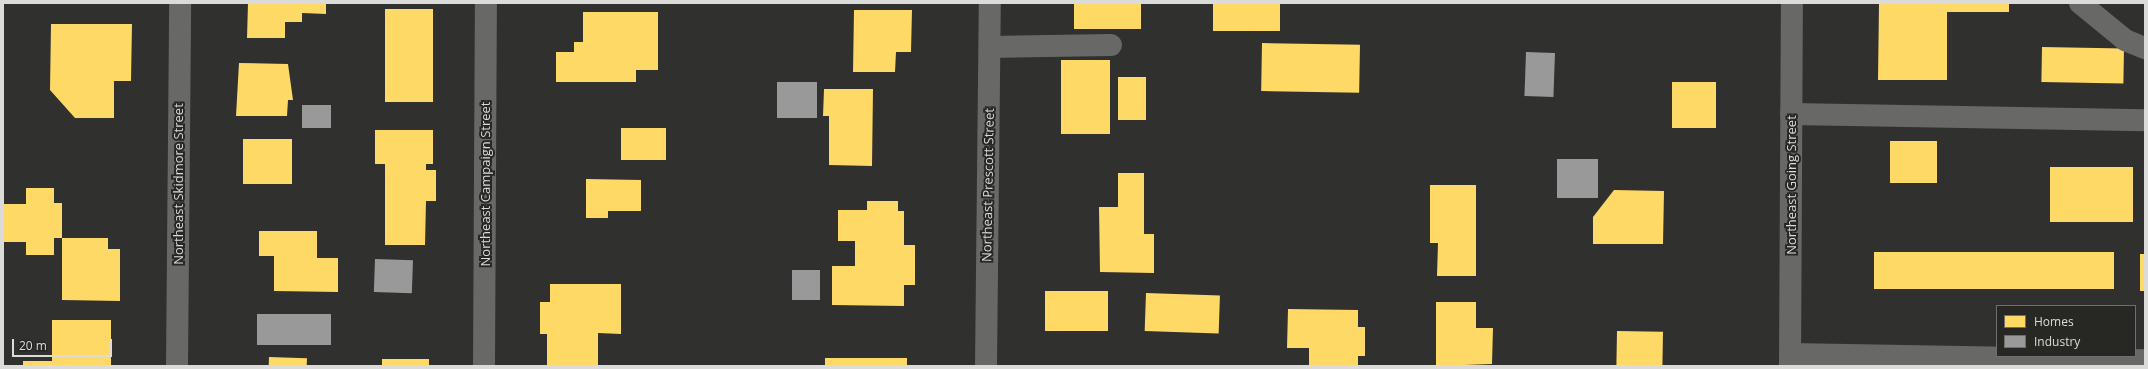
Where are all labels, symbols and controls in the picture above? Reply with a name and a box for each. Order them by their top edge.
street label: Northeast Campaign Street [477,102,493,266]
street label: Northeast Skidmore Street [170,103,186,265]
street label: Northeast Prescott Street [979,108,997,262]
street label: Northeast Going Street [1783,115,1799,255]
legend [1996,305,2136,357]
text: Homes [2034,313,2074,330]
scale bar [14,331,114,357]
text: Industry [2034,333,2080,350]
text: 20 m [19,337,47,354]

